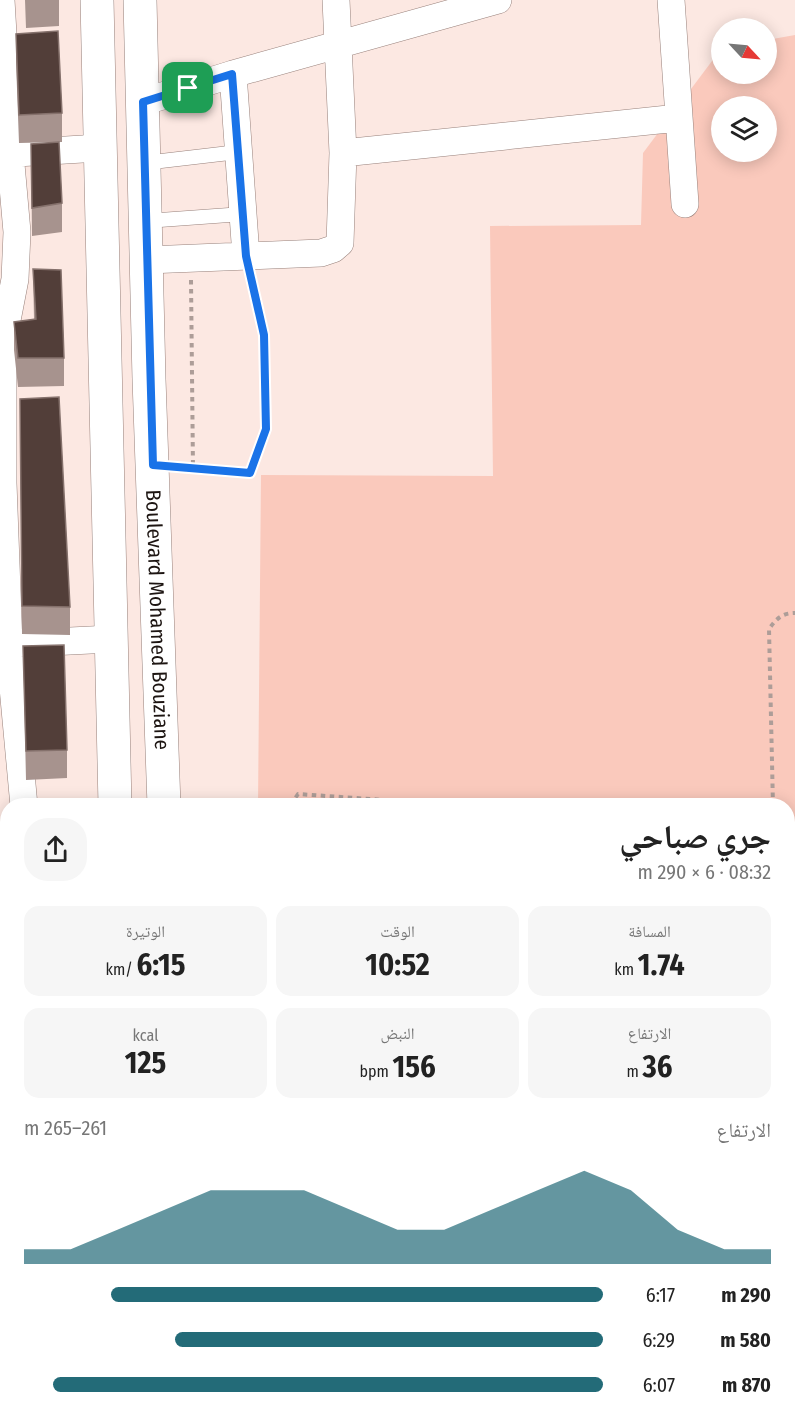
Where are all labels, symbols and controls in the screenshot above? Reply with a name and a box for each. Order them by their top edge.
north arrow [711,18,777,84]
map controls [711,18,777,162]
pin [162,62,213,113]
icon: arrive [171,71,204,104]
button: layers [711,96,777,162]
street label: Boulevard Mohamed Bouziane [140,489,175,750]
text: جري صباحي [619,817,771,857]
button: share [24,818,87,881]
text: 08:32 · 6 × 290 m [638,860,771,884]
text: الوتيرة [126,922,165,941]
text: الوقت [380,922,415,941]
text: المسافة [628,922,671,941]
text: 6:15 [137,947,185,983]
text: 10:52 [365,947,430,983]
text: 1.74 [638,947,685,983]
text: /km [106,960,137,979]
text: km [614,960,638,979]
text: النبض [380,1024,415,1043]
text: الارتفاع [628,1024,671,1043]
text: kcal [133,1026,158,1045]
text: 125 [125,1045,166,1081]
text: 156 [392,1049,436,1085]
text: 36 [643,1049,672,1085]
text: bpm [359,1062,392,1081]
text: m [627,1062,643,1081]
text: 261–265 m [24,1116,107,1140]
text: الارتفاع [716,1118,771,1142]
text: 6:17 [646,1283,675,1307]
text: 290 m [721,1283,771,1307]
text: 6:29 [642,1328,675,1352]
text: 580 m [720,1328,771,1352]
text: 6:07 [643,1373,675,1397]
text: 870 m [722,1373,771,1397]

